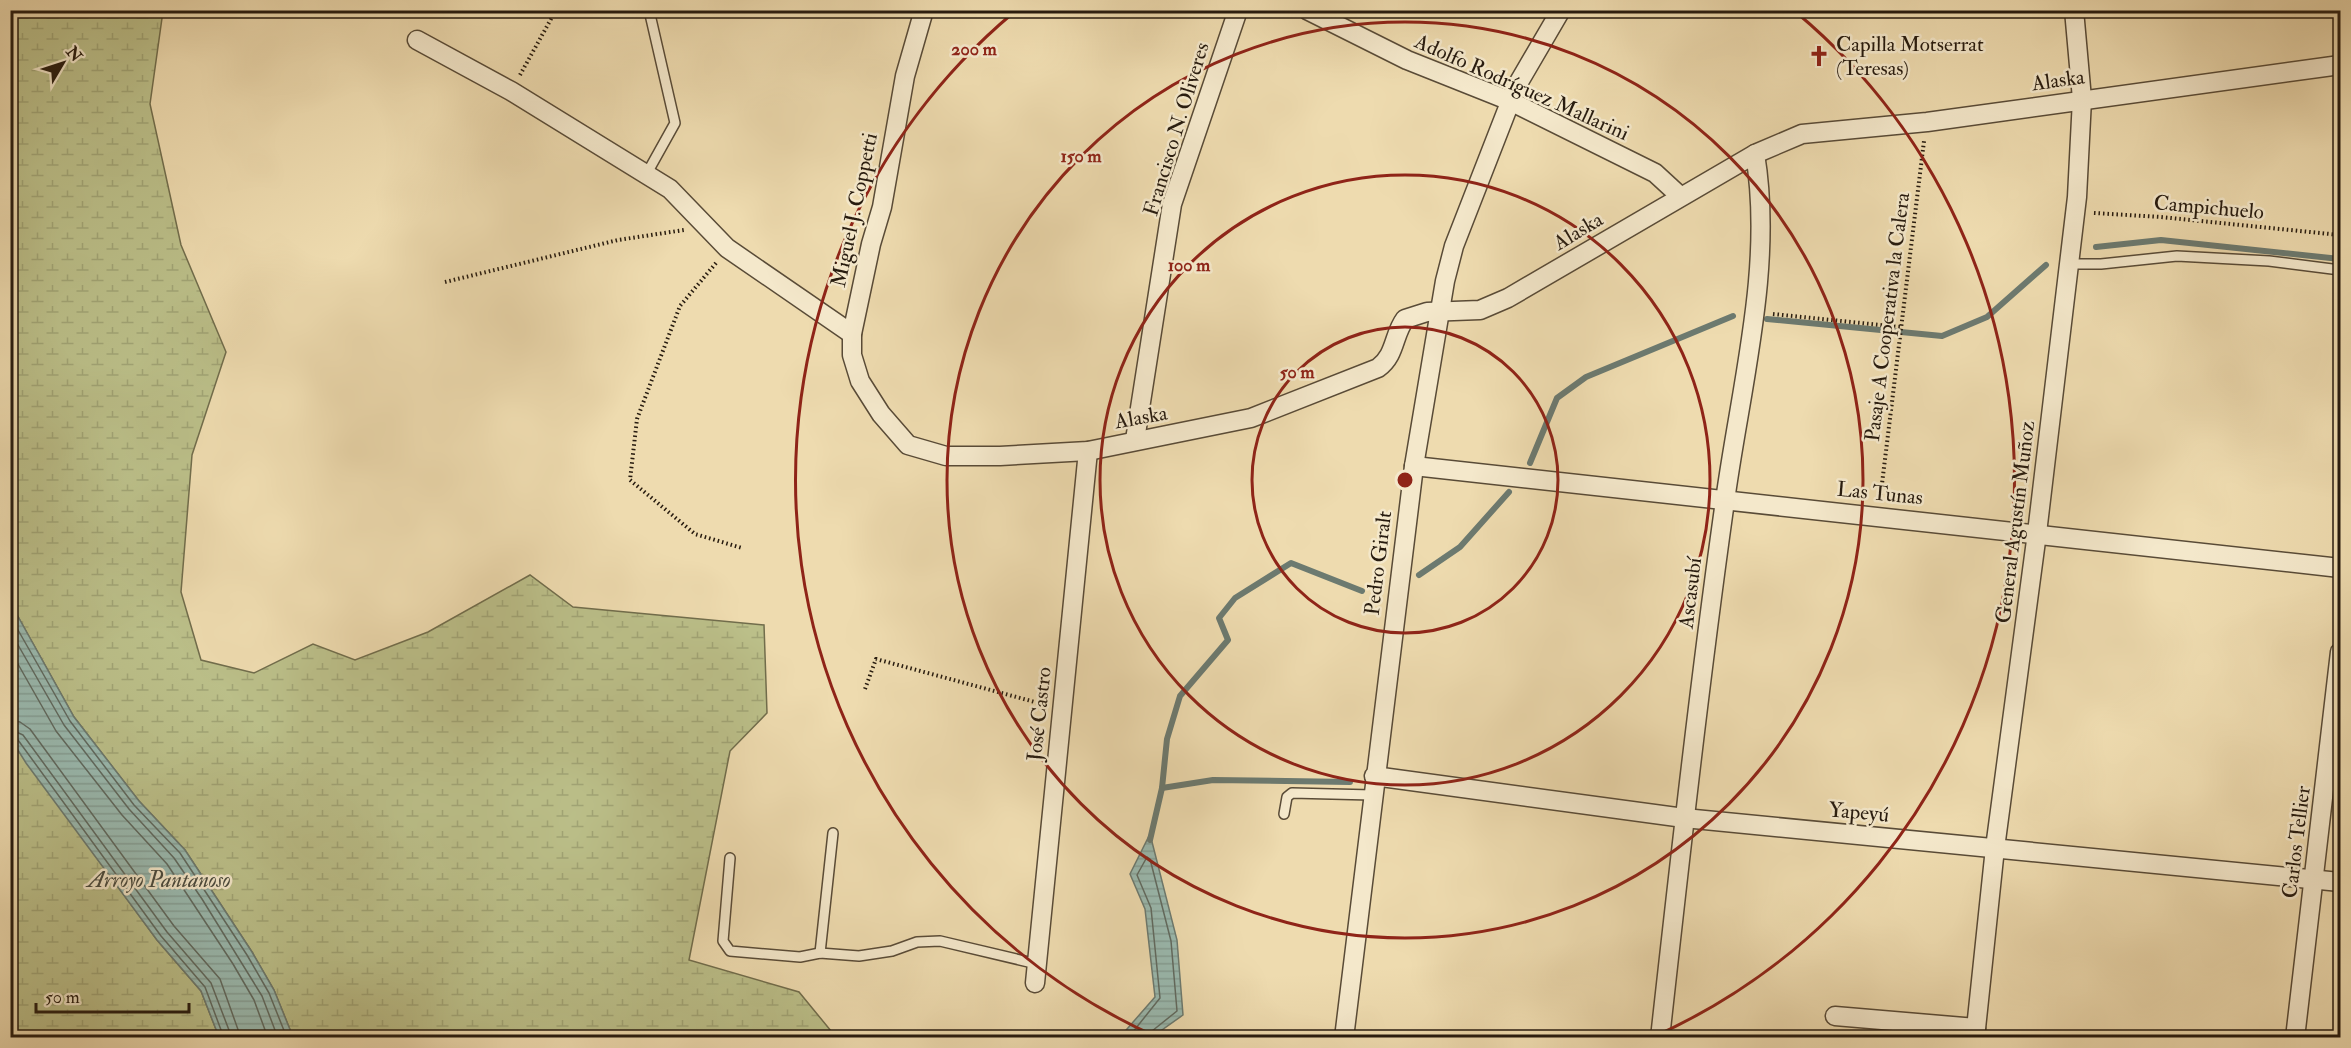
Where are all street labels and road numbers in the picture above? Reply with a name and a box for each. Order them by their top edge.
street label: Adolfo Rodríguez Mallarini [1410,28,1634,147]
street label: Francisco N. Oliveres [1137,39,1216,219]
street label: Alaska [2029,63,2087,98]
street label: Miguel J. Coppetti [825,130,884,290]
street label: Campichuelo [2153,189,2265,226]
street label: Pasaje A Cooperativa la Calera [1859,191,1916,443]
street label: Alaska [1548,206,1608,257]
street label: Alaska [1112,400,1170,436]
street label: General Agustín Muñoz [1990,419,2041,625]
street label: Las Tunas [1836,476,1924,511]
street label: Pedro Giralt [1359,509,1398,617]
street label: Ascasubí [1673,555,1708,631]
street label: José Castro [1021,666,1058,763]
street label: Carlos Tellier [2276,784,2317,900]
street label: Yapeyú [1828,796,1890,829]

